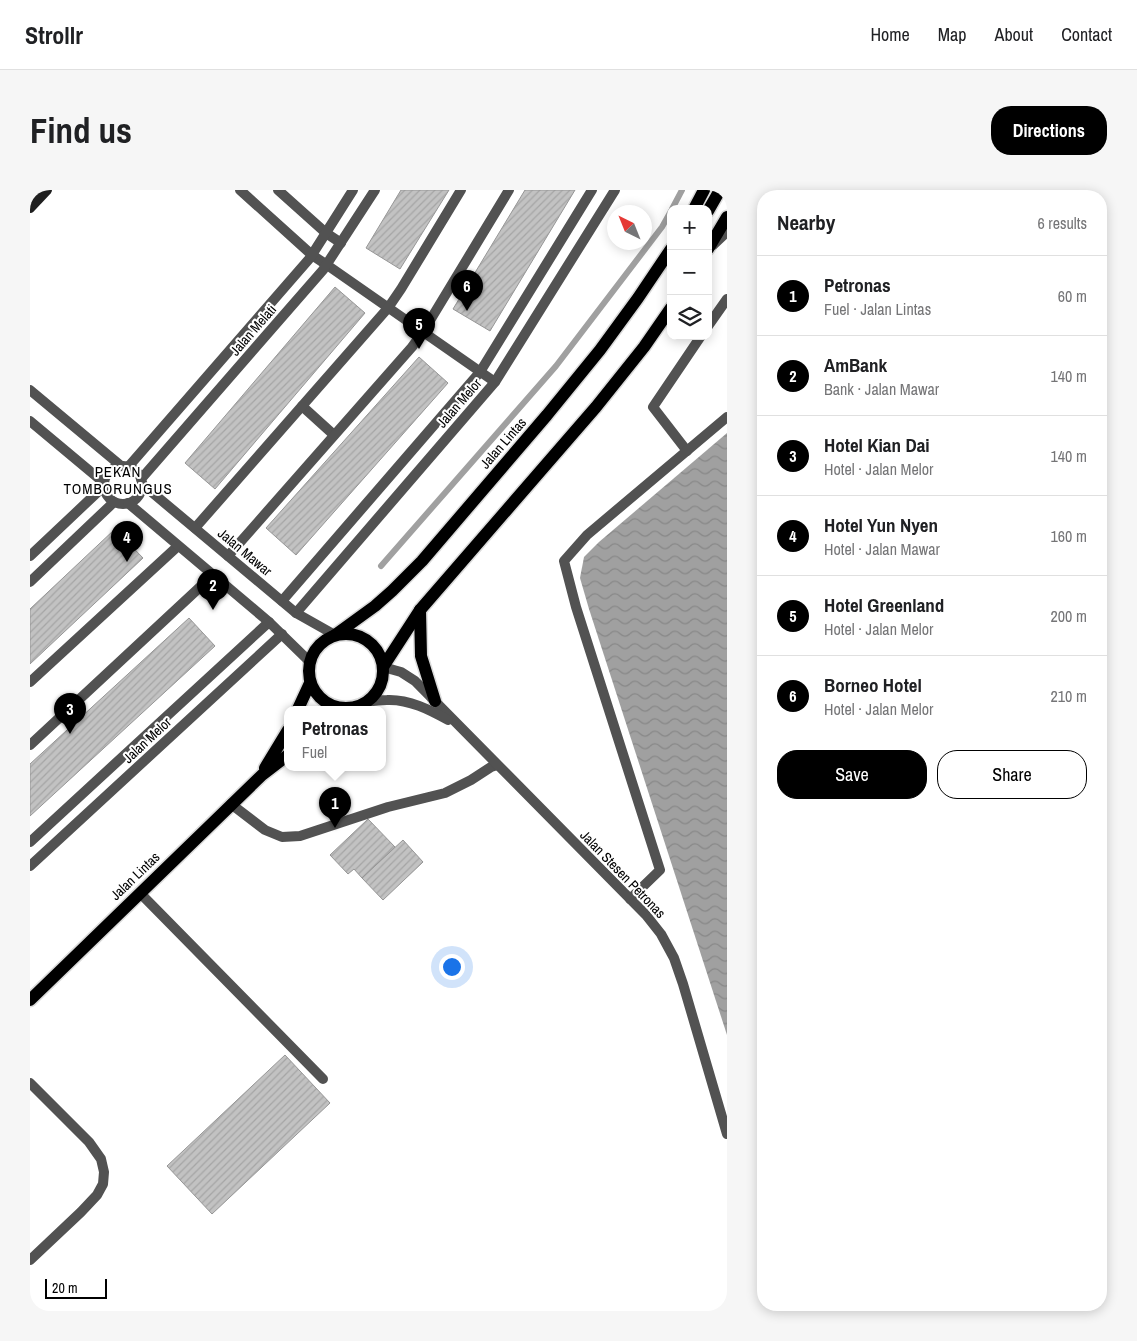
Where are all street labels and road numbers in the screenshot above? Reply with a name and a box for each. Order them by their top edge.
street label: Jalan Melati [226,301,280,359]
street label: Jalan Melor [433,375,485,431]
street label: Jalan Lintas [476,414,530,472]
street label: Jalan Mawar [214,524,276,580]
street label: Jalan Melor [119,713,175,767]
street label: Jalan Stesen Petronas [576,826,670,922]
street label: Jalan Lintas [106,848,164,904]

